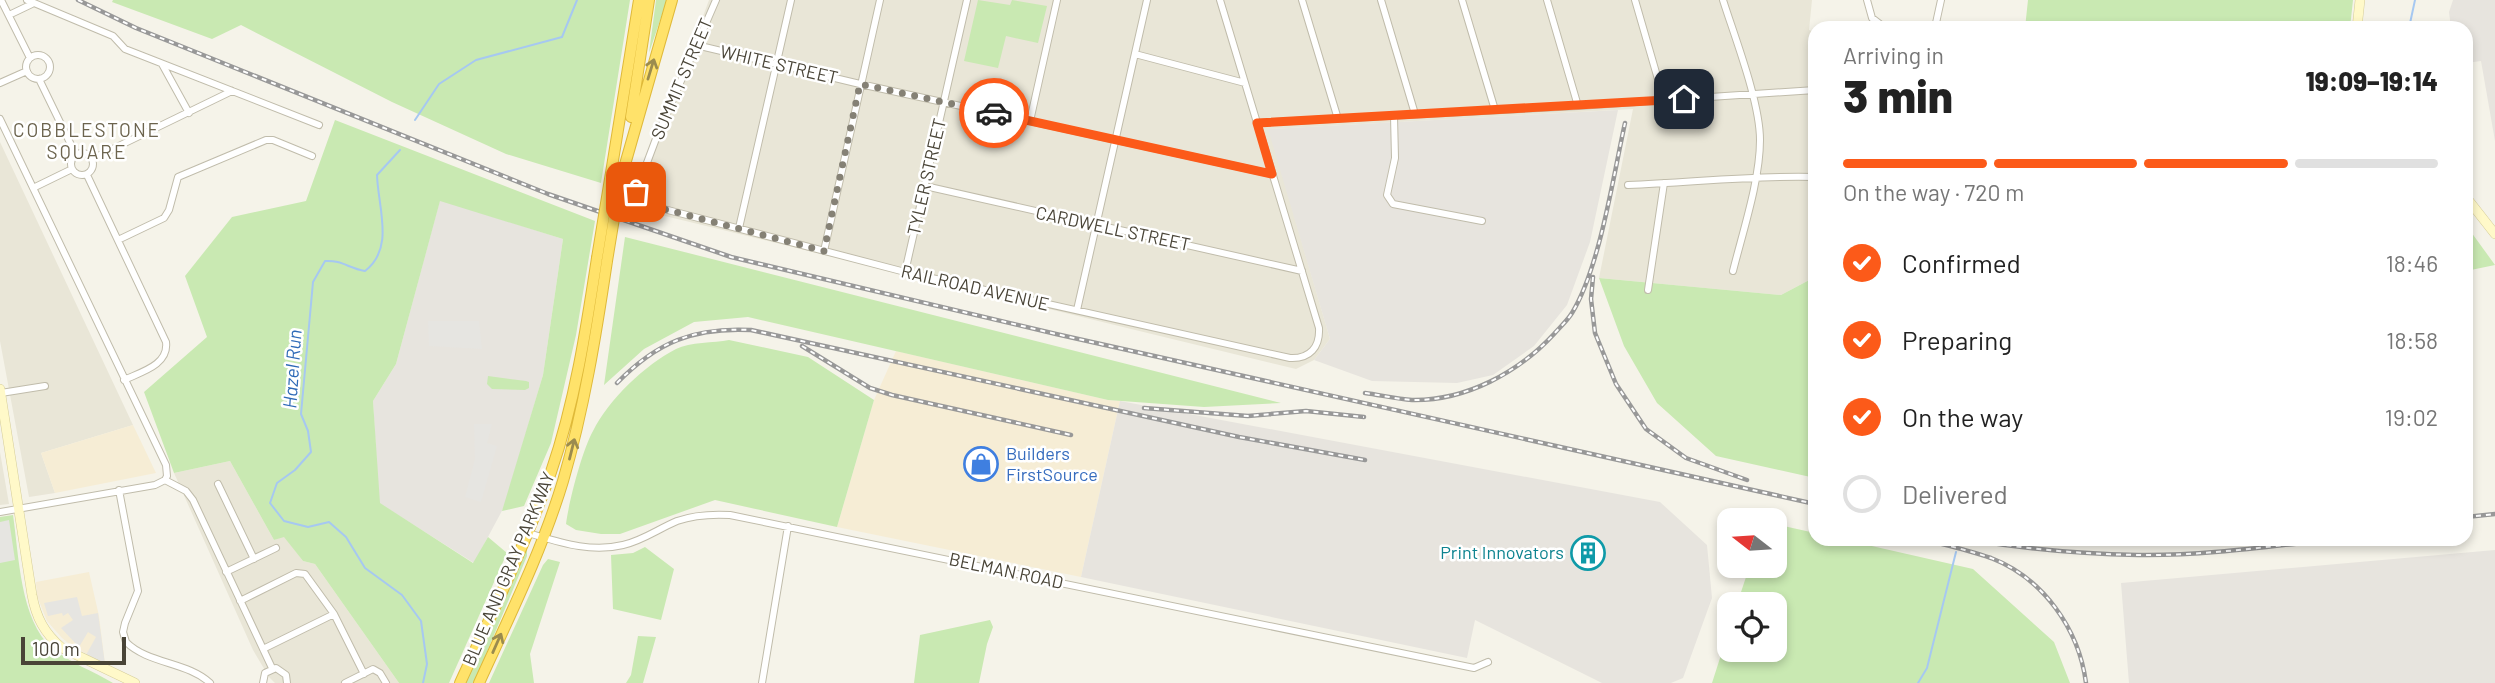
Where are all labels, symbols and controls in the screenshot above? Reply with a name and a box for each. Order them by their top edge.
street label: SUMMIT STREET [646,15,717,143]
street label: WHITE STREET [718,40,840,88]
text: Arriving in [1843,41,1944,69]
one-way arrow [645,58,658,80]
text: 19:09–19:14 [2306,65,2438,96]
text: 3 min [1843,67,1953,122]
pin [1654,69,1714,129]
courier [959,78,1029,148]
icon: home [1665,80,1703,118]
icon: car [975,94,1013,132]
street label: TYLER STREET [902,116,950,238]
district label: COBBLESTONE SQUARE [13,118,161,163]
pin [606,162,666,222]
icon: bag [617,173,655,211]
text: On the way · 720 m [1843,178,2024,206]
street label: CARDWELL STREET [1034,201,1193,255]
icon: check [1843,244,1881,282]
text: Confirmed [1902,247,2021,278]
text: 18:46 [2386,249,2438,277]
street label: RAILROAD AVENUE [899,259,1051,315]
icon: check [1843,321,1881,359]
text: Preparing [1902,324,2012,355]
text: 18:58 [2386,326,2438,354]
water label: Hazel Run [277,329,306,409]
icon: check [1843,398,1881,436]
text: On the way [1902,401,2023,432]
text: 19:02 [2385,403,2438,431]
one-way arrow [566,438,579,461]
place label: Builders FirstSource [1006,442,1098,485]
shop icon: Builders FirstSource [962,445,1000,483]
street label: BLUE AND GRAY PARKWAY [457,468,559,669]
text: Delivered [1902,478,2008,509]
north arrow [1717,508,1787,578]
map controls [1717,508,1787,662]
building icon: Print Innovators [1569,534,1607,572]
place label: Print Innovators [1440,541,1564,563]
street label: BELMAN ROAD [947,547,1065,593]
button: locate [1717,592,1787,662]
one-way arrow [491,633,505,654]
scale bar [21,634,126,666]
text: 100 m [32,637,80,660]

